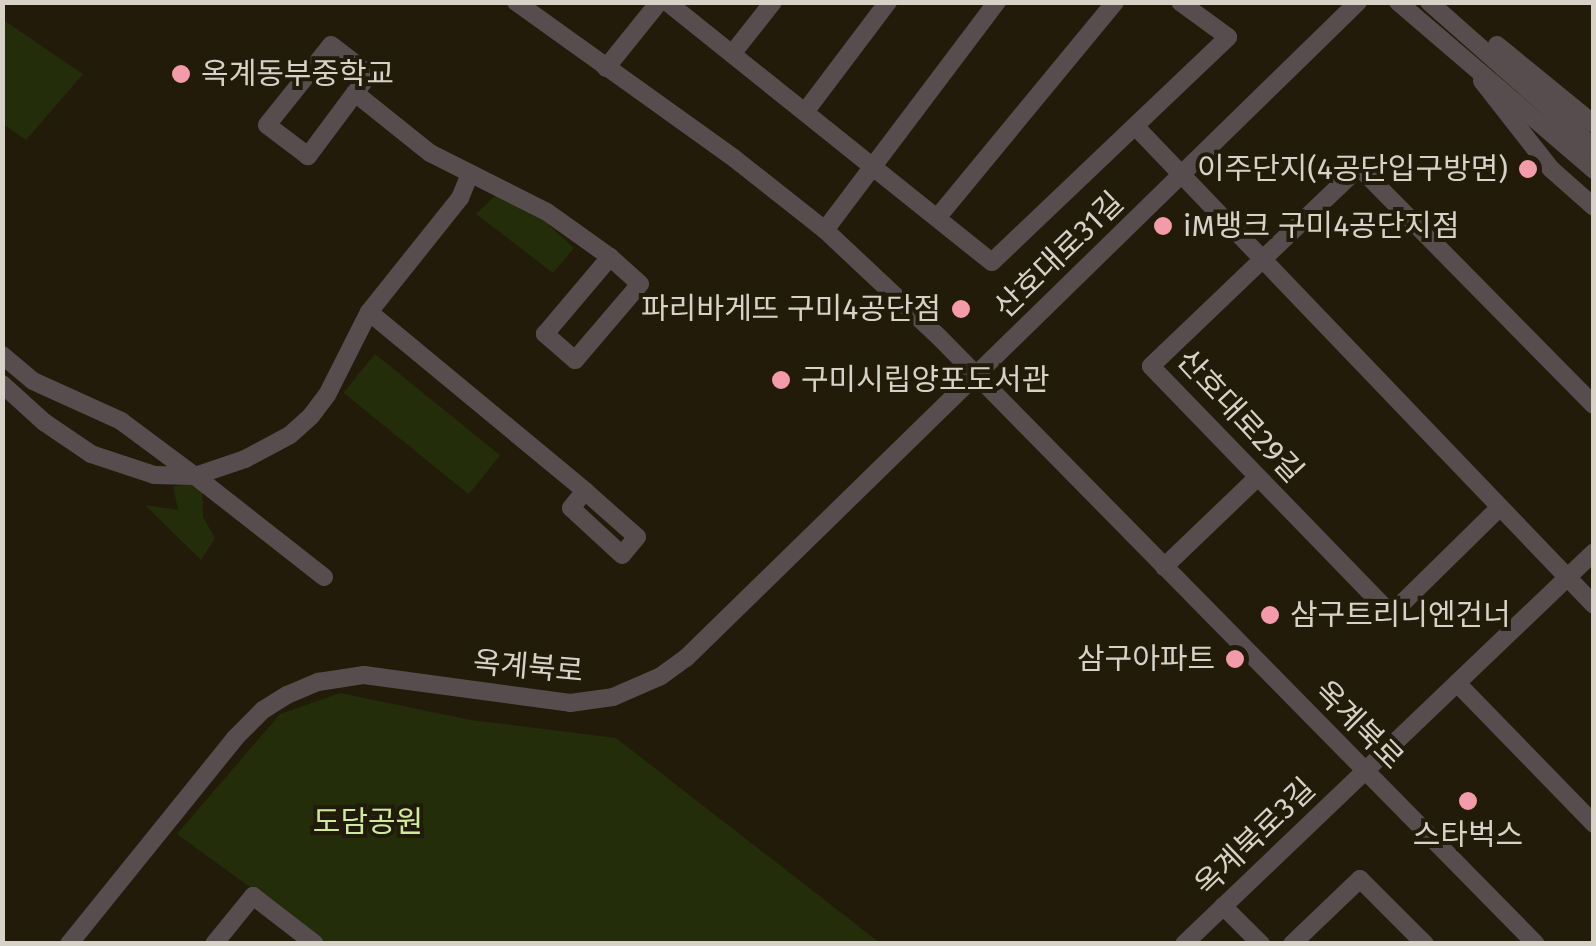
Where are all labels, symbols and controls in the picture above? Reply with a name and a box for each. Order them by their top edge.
place label: 옥계동부중학교 [201,56,394,92]
marker: 옥계동부중학교 [170,63,192,85]
place label: 이주단지(4공단입구방면) [1197,151,1508,187]
marker: 이주단지(4공단입구방면) [1517,158,1539,180]
street label: 산호대로31길 [987,185,1131,325]
place label: iM뱅크 구미4공단지점 [1183,208,1460,244]
marker: iM뱅크 구미4공단지점 [1152,215,1174,237]
place label: 파리바게뜨 구미4공단점 [641,291,941,327]
marker: 파리바게뜨 구미4공단점 [950,298,972,320]
street label: 산호대로29길 [1169,342,1311,490]
place label: 구미시립양포도서관 [801,362,1049,398]
marker: 구미시립양포도서관 [770,369,792,391]
place label: 삼구트리니엔건너 [1290,597,1511,633]
marker: 삼구트리니엔건너 [1259,604,1281,626]
place label: 삼구아파트 [1077,641,1215,677]
street label: 옥계북로 [471,644,585,690]
marker: 삼구아파트 [1224,648,1246,670]
street label: 옥계북로 [1307,673,1411,777]
street label: 옥계북로3길 [1187,771,1323,903]
marker: 스타벅스 [1457,790,1479,812]
park label: 도담공원 [313,804,423,840]
place label: 스타벅스 [1413,817,1523,853]

